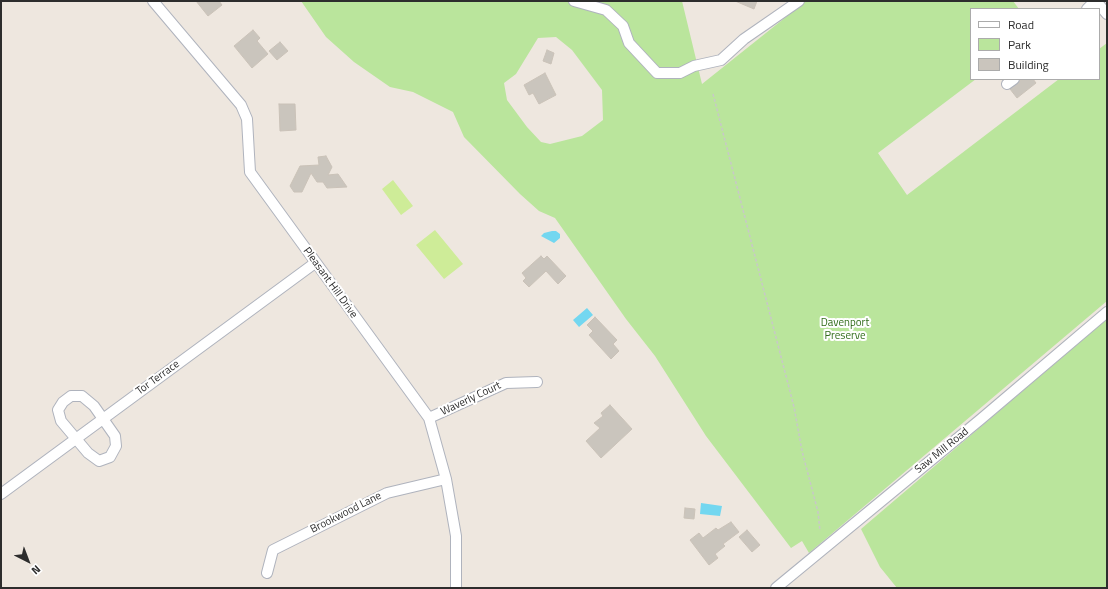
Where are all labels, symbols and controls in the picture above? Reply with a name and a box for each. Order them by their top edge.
legend [970,8,1100,80]
text: Road [1008,15,1034,34]
text: Park [1008,35,1031,54]
text: Building [1008,55,1049,74]
street label: Pleasant Hill Drive [300,245,360,321]
park label: Davenport Preserve [821,316,869,342]
street label: Tor Terrace [134,358,182,398]
street label: Waverly Court [439,379,503,419]
street label: Saw Mill Road [912,425,972,477]
street label: Brookwood Lane [308,489,384,537]
north arrow [8,541,48,581]
text: N [28,561,44,578]

